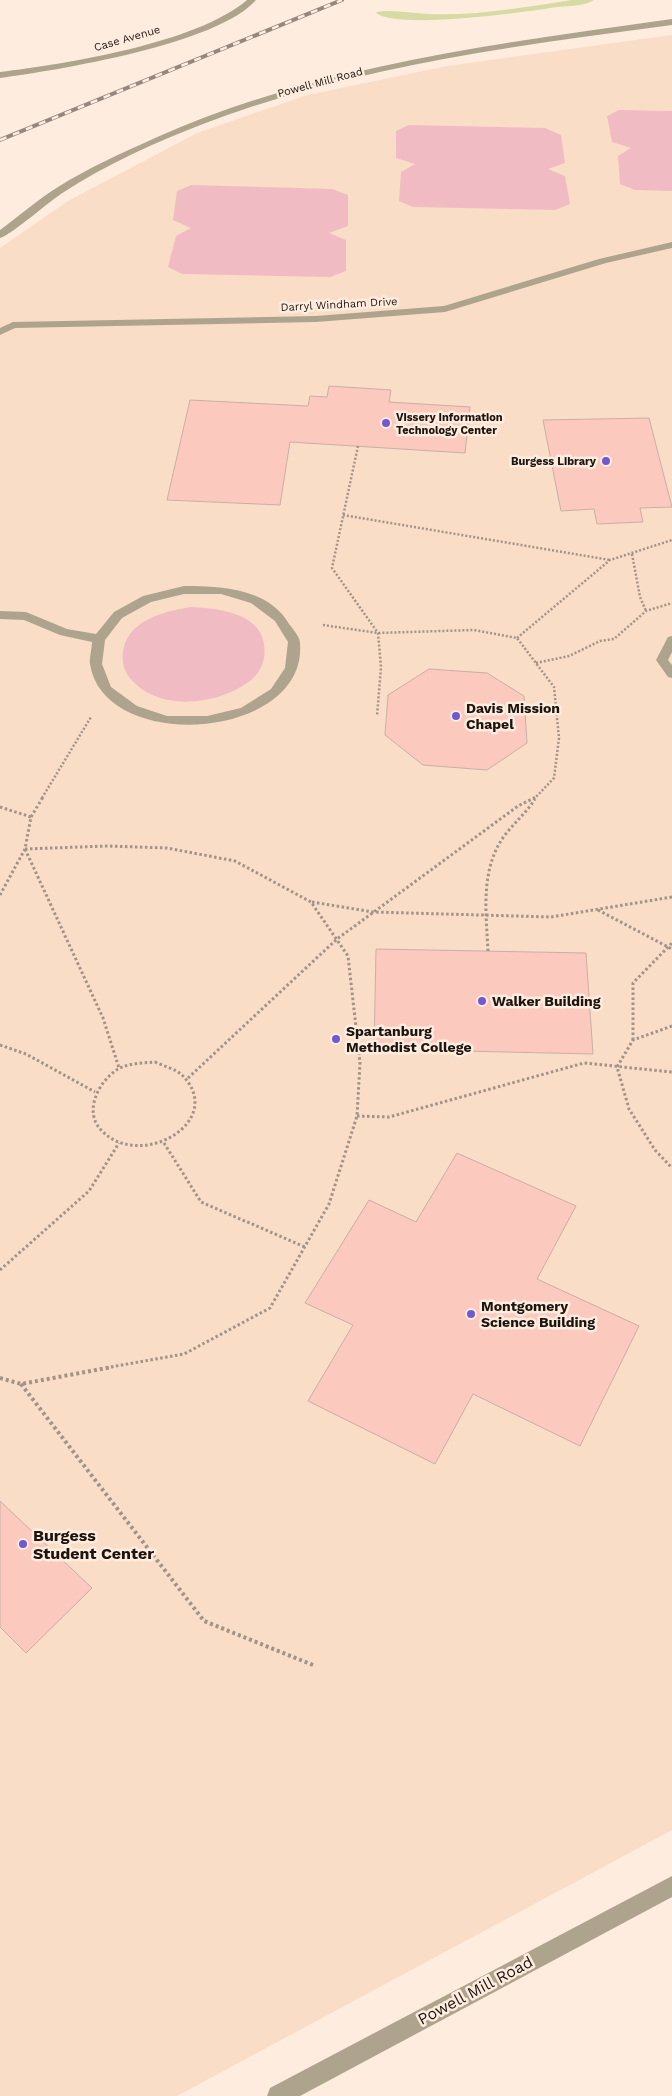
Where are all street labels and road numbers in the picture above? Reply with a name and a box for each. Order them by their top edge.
street label: Case Avenue [93,23,162,54]
street label: Powell Mill Road [276,65,364,100]
street label: Darryl Windham Drive [280,295,398,314]
street label: Powell Mill Road [414,1952,536,2029]

